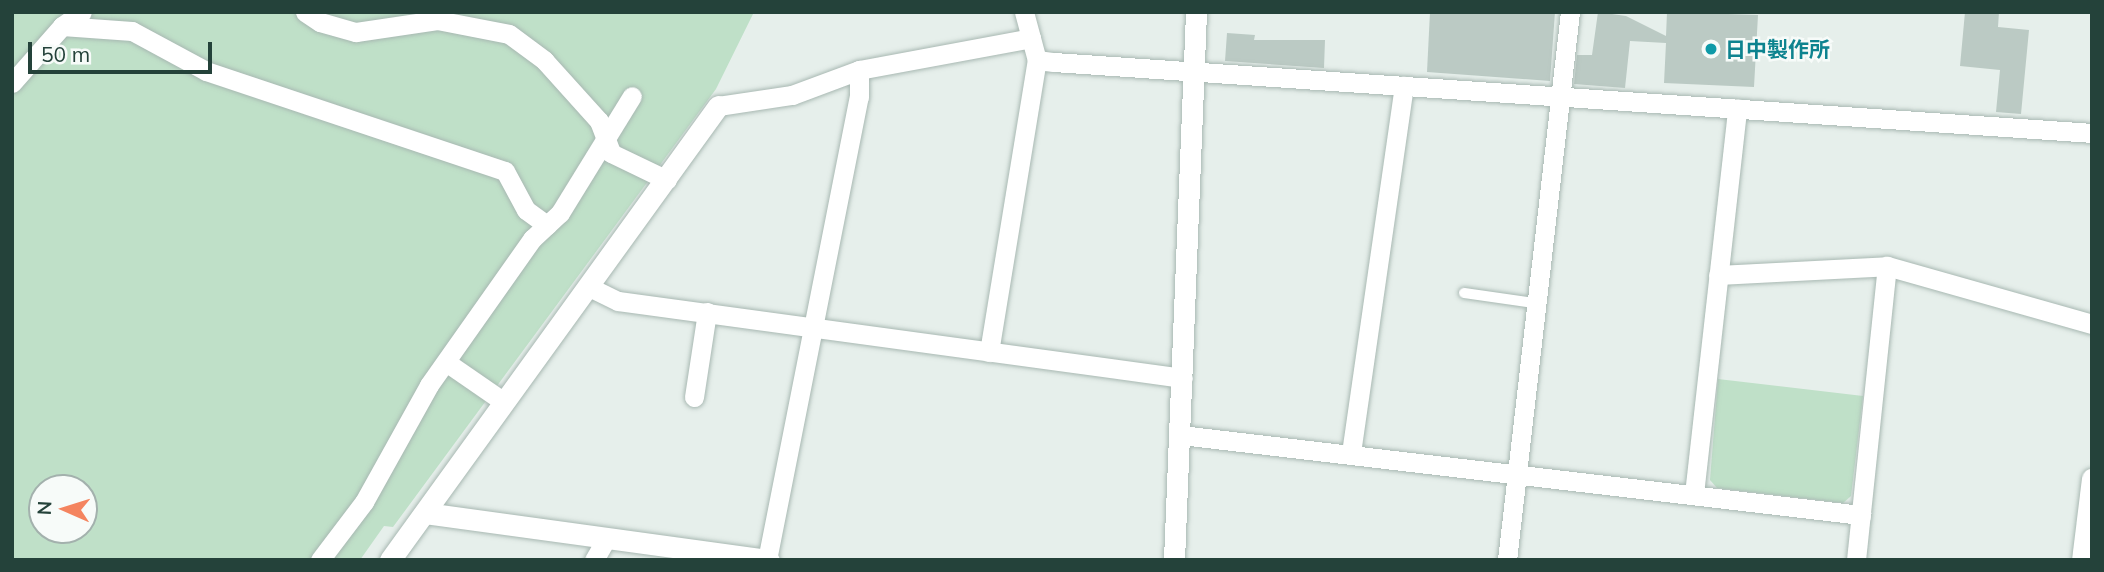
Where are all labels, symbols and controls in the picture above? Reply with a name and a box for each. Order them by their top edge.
scale bar [32,28,215,72]
place label: 日中製作所 [1725,36,1830,62]
text: 50 m [41,41,90,67]
marker: 日中製作所 [1703,41,1719,57]
north arrow [28,474,98,544]
text: N [32,500,56,516]

